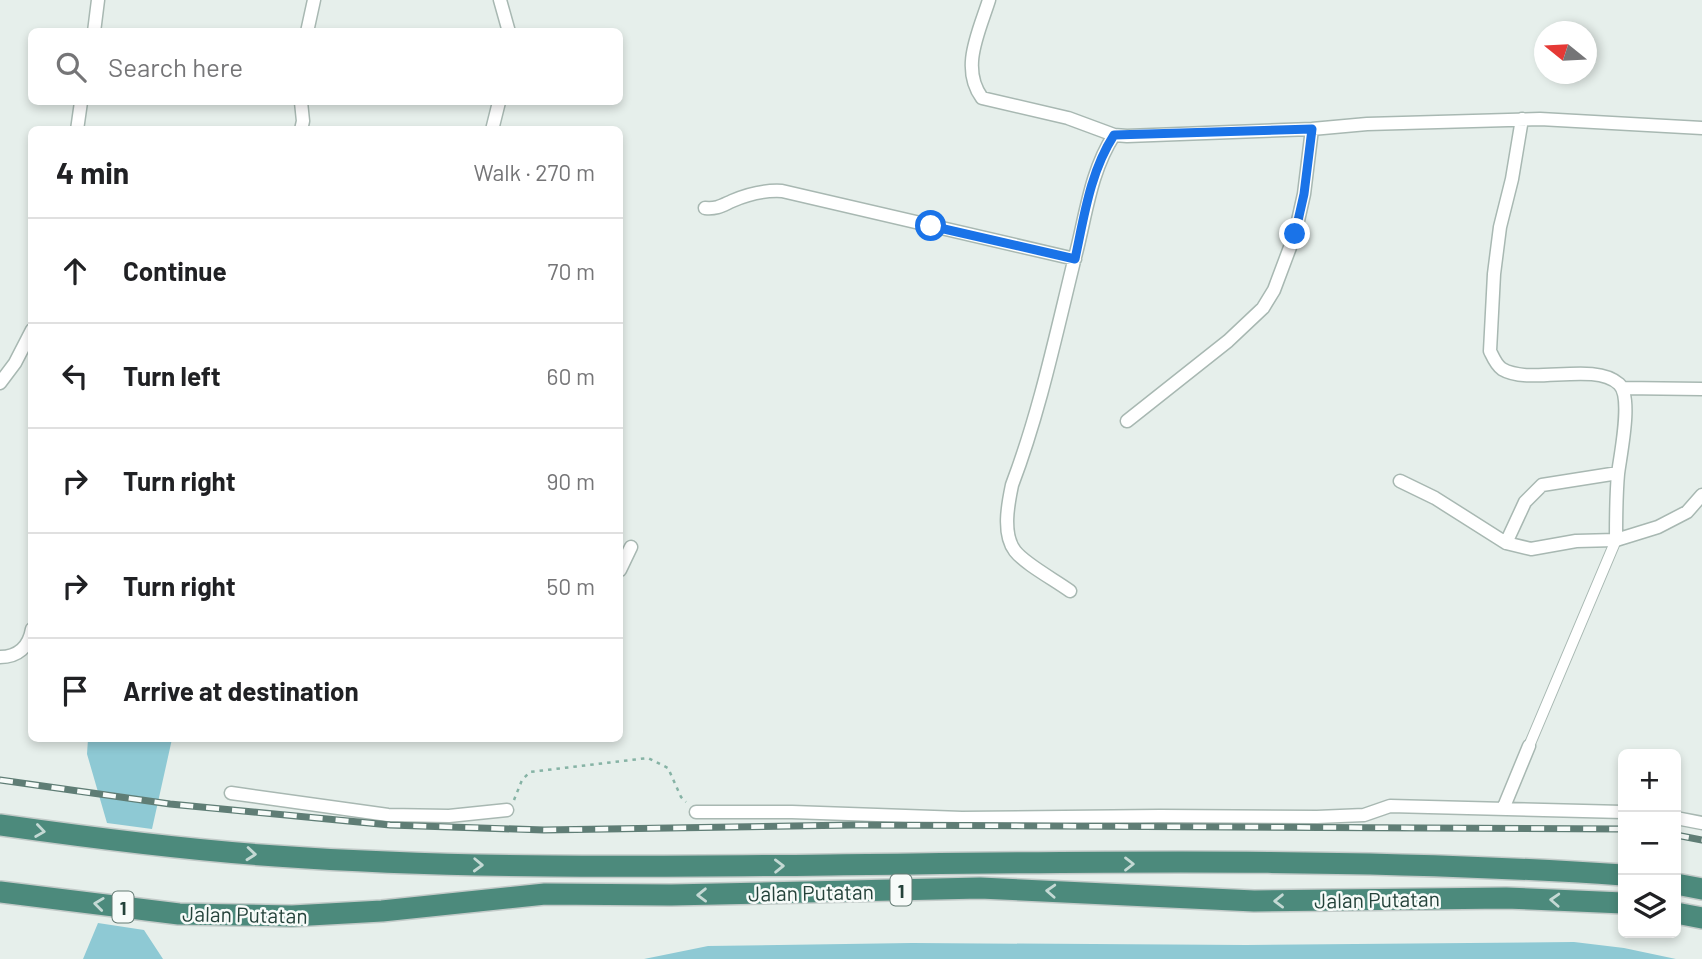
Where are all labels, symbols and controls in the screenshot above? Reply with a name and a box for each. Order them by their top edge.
north arrow [1534,21,1597,84]
search box [28,28,623,105]
icon: search [52,48,90,86]
text: Search here [108,51,243,82]
text: 4 min [56,154,129,190]
text: Walk · 270 m [473,158,595,186]
route start [915,210,946,241]
route end [1279,218,1310,249]
icon: ahead [56,252,94,290]
text: Continue [123,255,227,286]
text: 70 m [548,257,595,285]
icon: left [56,357,94,395]
text: Turn left [123,360,221,391]
text: 60 m [547,362,595,390]
icon: right [56,462,94,500]
text: Turn right [123,465,236,496]
text: 90 m [546,467,595,495]
icon: right [56,567,94,605]
text: Turn right [123,570,236,601]
text: 50 m [547,572,595,600]
icon: arrive [56,672,94,710]
text: Arrive at destination [123,675,359,706]
map controls [1618,749,1681,938]
button: + [1618,749,1681,812]
button: − [1618,812,1681,875]
one-way arrow [34,823,46,838]
one-way arrow [246,846,257,861]
one-way arrow [1124,856,1135,872]
one-way arrow [473,857,484,872]
one-way arrow [774,858,785,874]
road number: 1 [890,874,912,906]
button: layers [1618,875,1681,938]
street label: Jalan Putatan [748,878,874,906]
one-way arrow [1046,884,1057,899]
street label: Jalan Putatan [1314,885,1440,913]
one-way arrow [696,887,707,902]
road number: 1 [113,892,134,923]
one-way arrow [1273,893,1284,908]
one-way arrow [1549,893,1560,908]
one-way arrow [93,897,105,912]
street label: Jalan Putatan [182,900,308,928]

